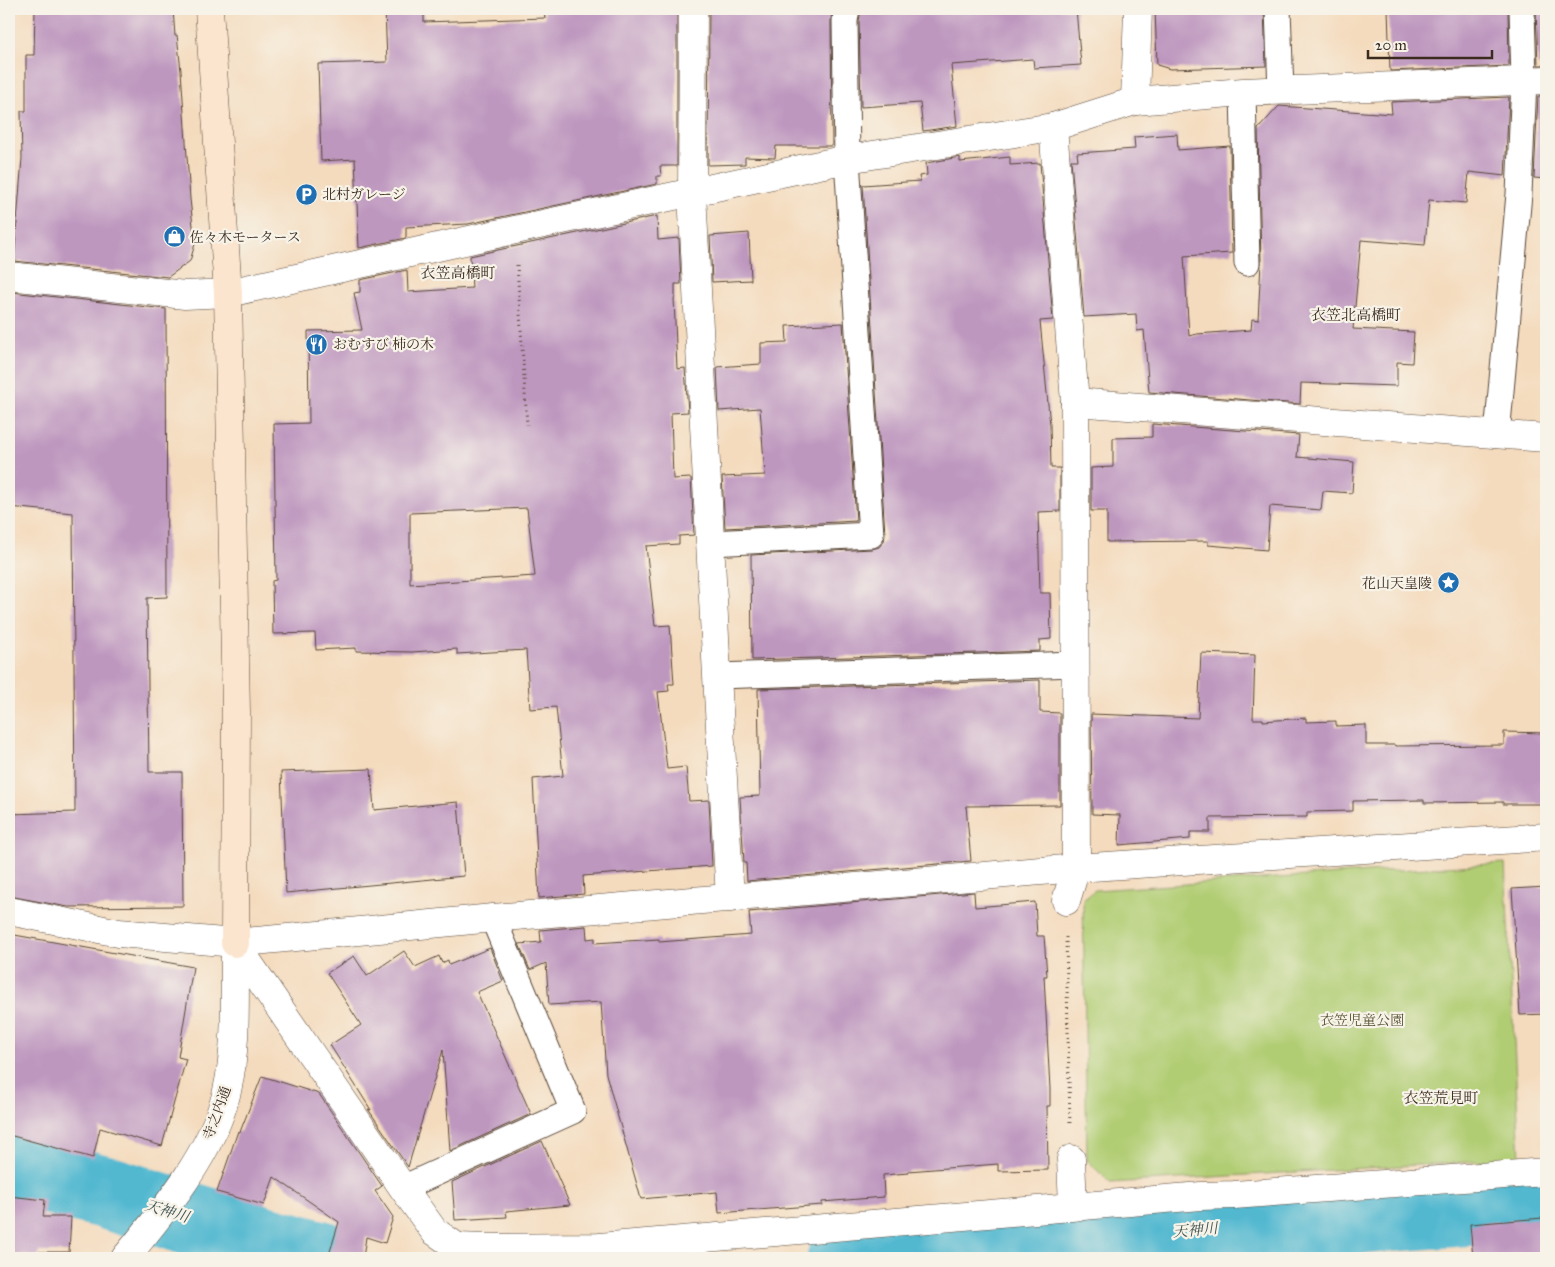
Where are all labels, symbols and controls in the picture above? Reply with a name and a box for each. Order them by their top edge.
scale bar [1368,28,1491,60]
text: 20 m [1375,36,1407,54]
parking icon: 北村ガレージ [294,182,318,206]
place label: 北村ガレージ [322,186,406,203]
shop icon: 佐々木モータース [162,225,186,249]
place label: 佐々木モータース [190,229,301,246]
district label: 衣笠高橋町 [420,264,496,282]
district label: 衣笠北高橋町 [1311,306,1401,324]
restaurant icon: おむすび 柿の木 [305,332,329,356]
place label: おむすび 柿の木 [333,336,434,353]
place icon: 花山天皇陵 [1436,571,1460,595]
place label: 花山天皇陵 [1362,575,1432,592]
park label: 衣笠児童公園 [1320,1012,1404,1029]
street label: 寺之内通 [199,1084,235,1142]
district label: 衣笠荒見町 [1403,1089,1479,1107]
water label: 天神川 [143,1196,193,1227]
water label: 天神川 [1172,1219,1220,1241]

